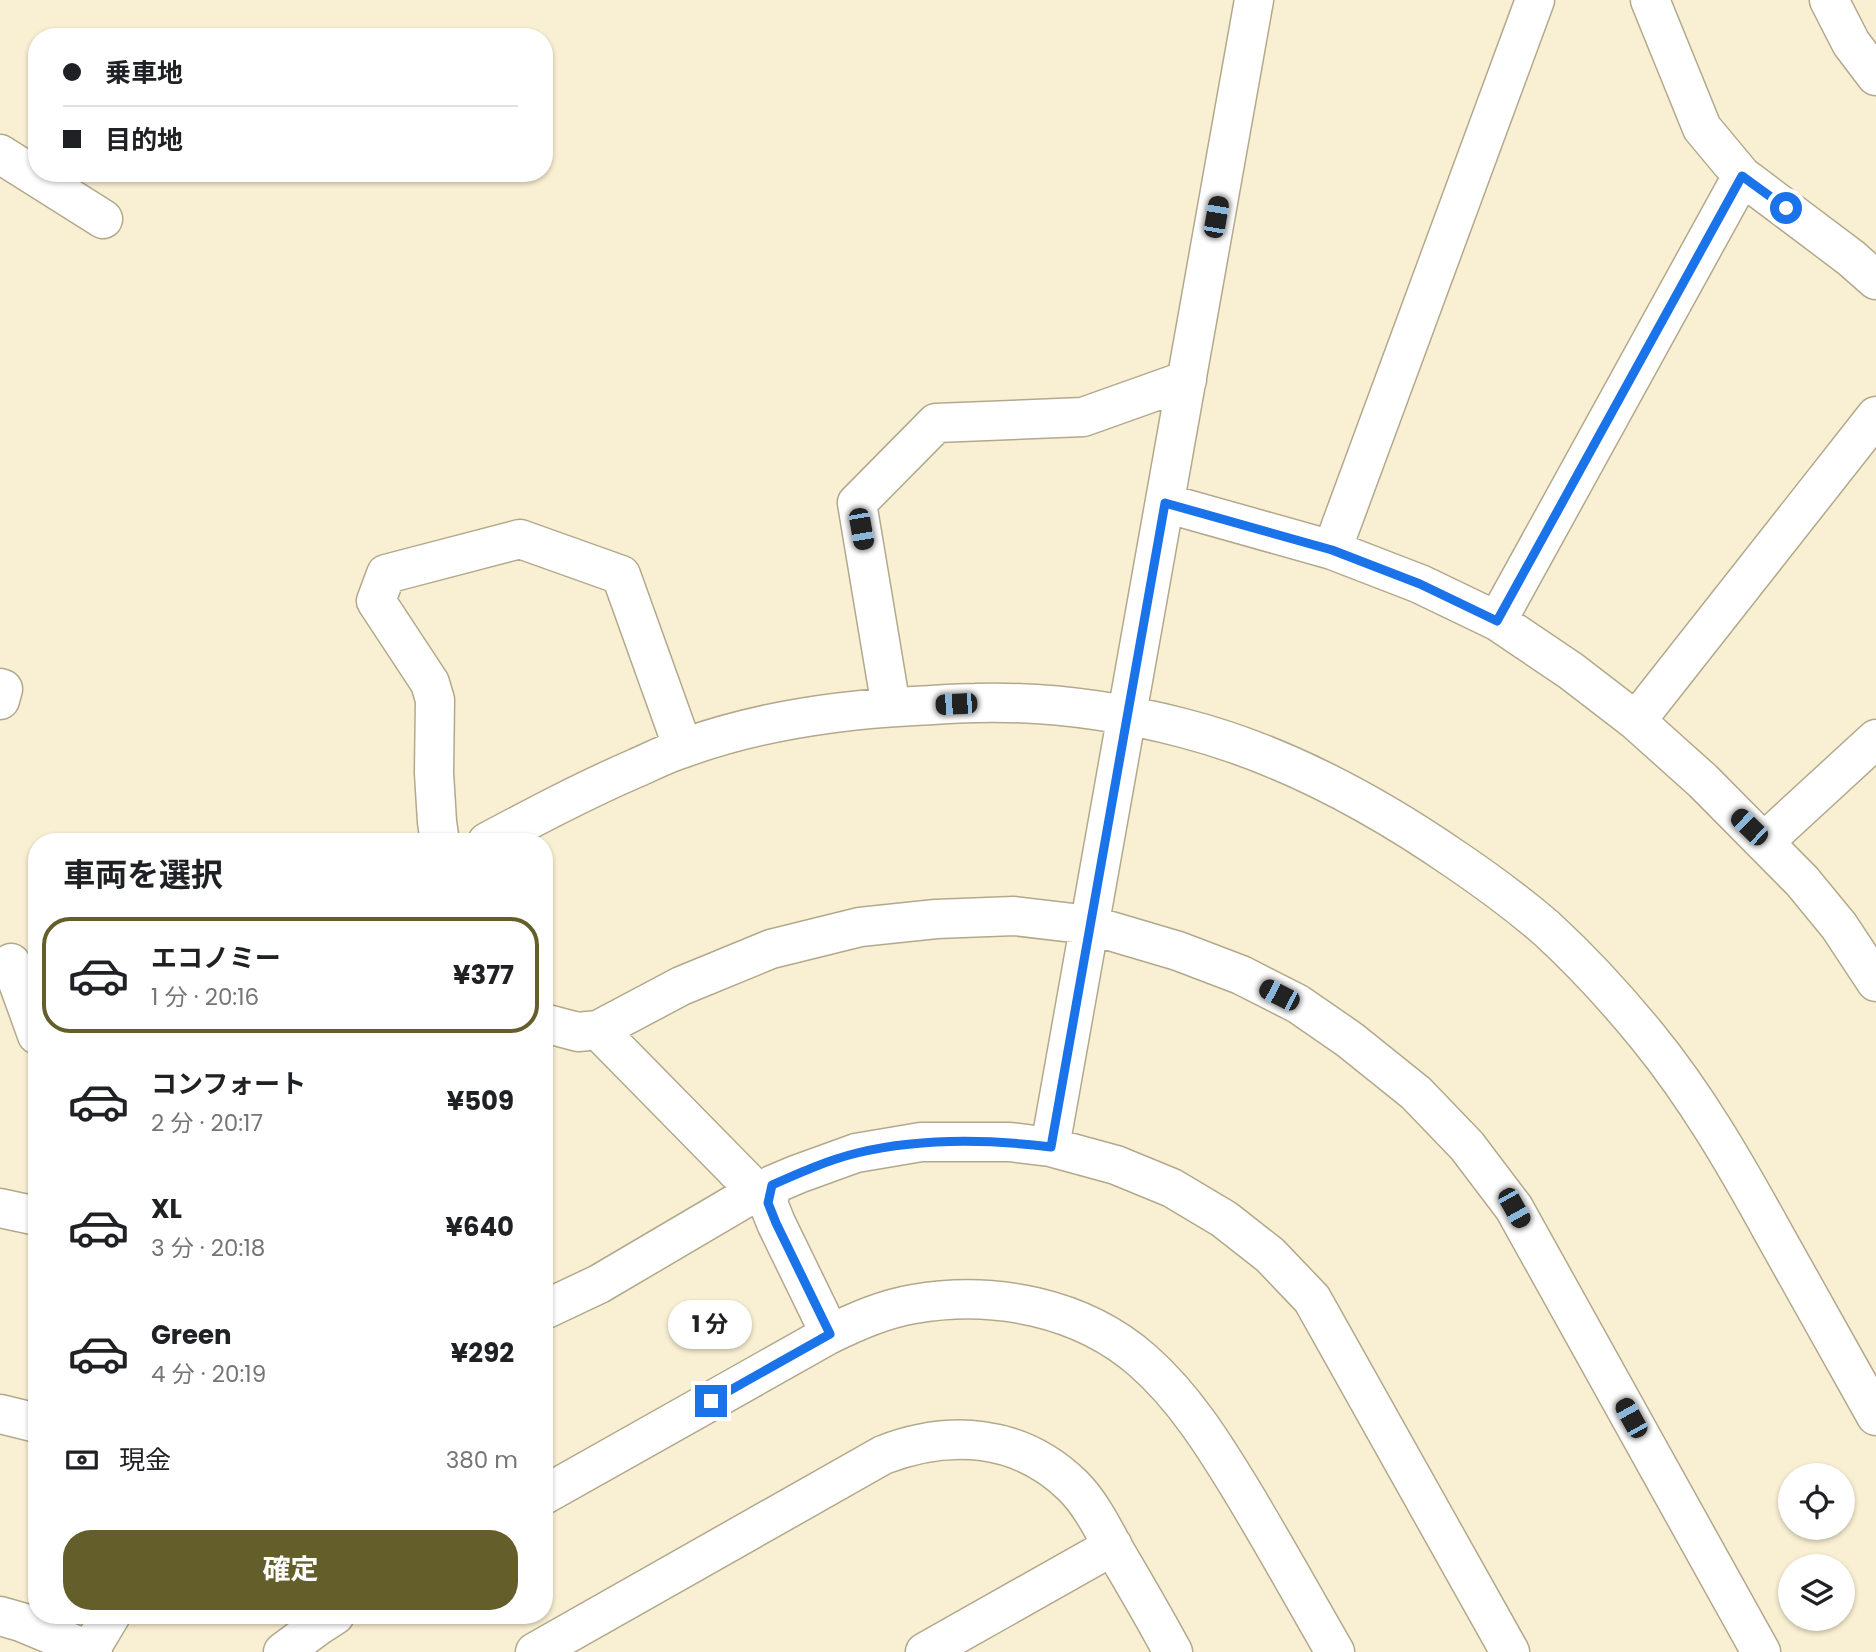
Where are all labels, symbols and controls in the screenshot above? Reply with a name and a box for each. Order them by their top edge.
text: 乗車地 [105,55,183,91]
text: 目的地 [105,122,183,158]
route start [1770,192,1802,224]
car [1203,194,1230,240]
car [848,506,875,552]
car [935,692,978,716]
car [1727,805,1772,849]
text: 車両を選択 [63,852,223,897]
text: エコノミー [151,940,281,976]
icon: car [67,944,130,1007]
text: ¥377 [453,957,514,993]
car [1256,976,1303,1014]
text: 1 分 · 20:16 [151,981,259,1013]
text: コンフォート [151,1066,306,1102]
icon: car [67,1070,130,1133]
text: ¥509 [447,1083,514,1119]
text: 2 分 · 20:17 [151,1107,263,1139]
car [1495,1185,1534,1231]
text: XL [151,1191,182,1227]
icon: car [67,1196,130,1259]
text: ¥640 [445,1209,514,1245]
text: 3 分 · 20:18 [151,1232,265,1264]
callout: 1 分 [669,1300,753,1348]
text: 1 分 [692,1308,728,1340]
text: Green [151,1317,232,1353]
icon: car [67,1322,130,1385]
text: ¥292 [451,1335,514,1371]
text: 4 分 · 20:19 [151,1358,266,1390]
route end [695,1385,727,1417]
car [1612,1395,1651,1441]
icon: cash [63,1441,101,1479]
text: 現金 [119,1442,171,1478]
text: 380 m [446,1444,518,1476]
map controls [1778,1463,1855,1631]
button: locate [1778,1463,1855,1540]
button: 確定 [63,1530,518,1610]
button: layers [1778,1554,1855,1631]

